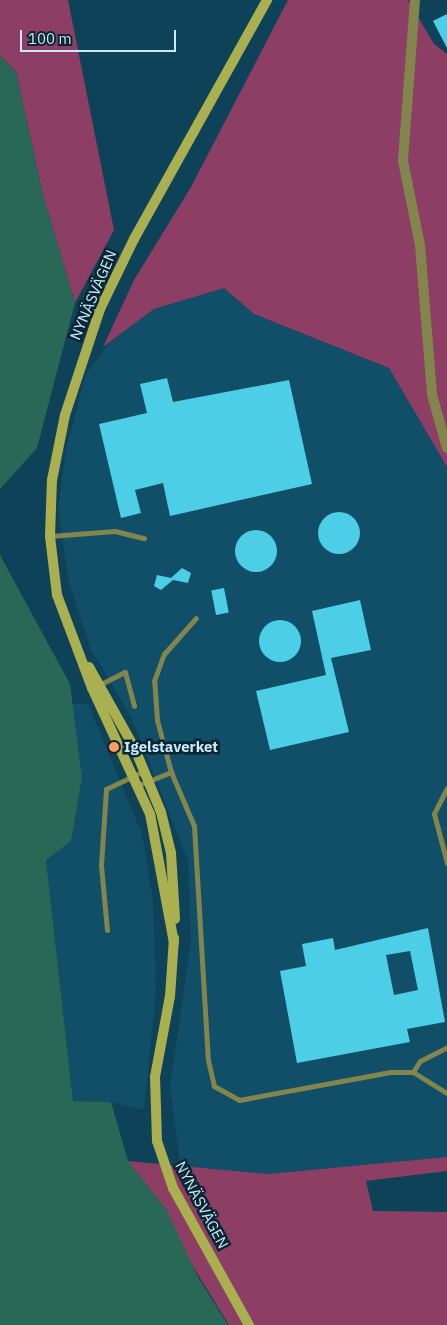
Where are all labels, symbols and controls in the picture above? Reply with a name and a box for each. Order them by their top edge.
scale bar [22,20,179,52]
text: 100 m [28,29,72,48]
street label: NYNÄSVÄGEN [66,247,120,343]
place label: Igelstaverket [124,738,218,756]
marker: Igelstaverket [108,741,120,753]
street label: NYNÄSVÄGEN [171,1158,233,1252]

